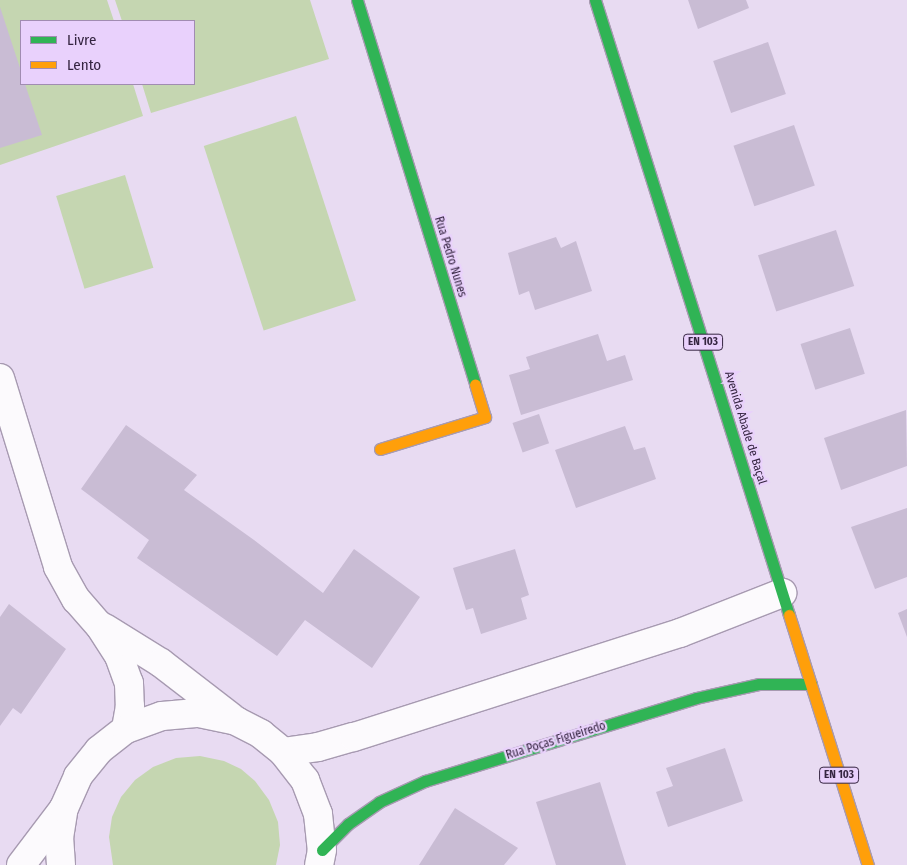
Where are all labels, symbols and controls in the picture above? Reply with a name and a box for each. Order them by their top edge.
legend [20,20,195,85]
text: Livre [67,31,96,49]
text: Lento [67,56,101,74]
street label: Rua Pedro Nunes [431,215,469,299]
road number: EN 103 [683,334,723,351]
street label: Avenida Abade de Baçal [721,370,769,486]
street label: Rua Poças Figueiredo [504,719,608,763]
road number: EN 103 [819,766,859,784]

